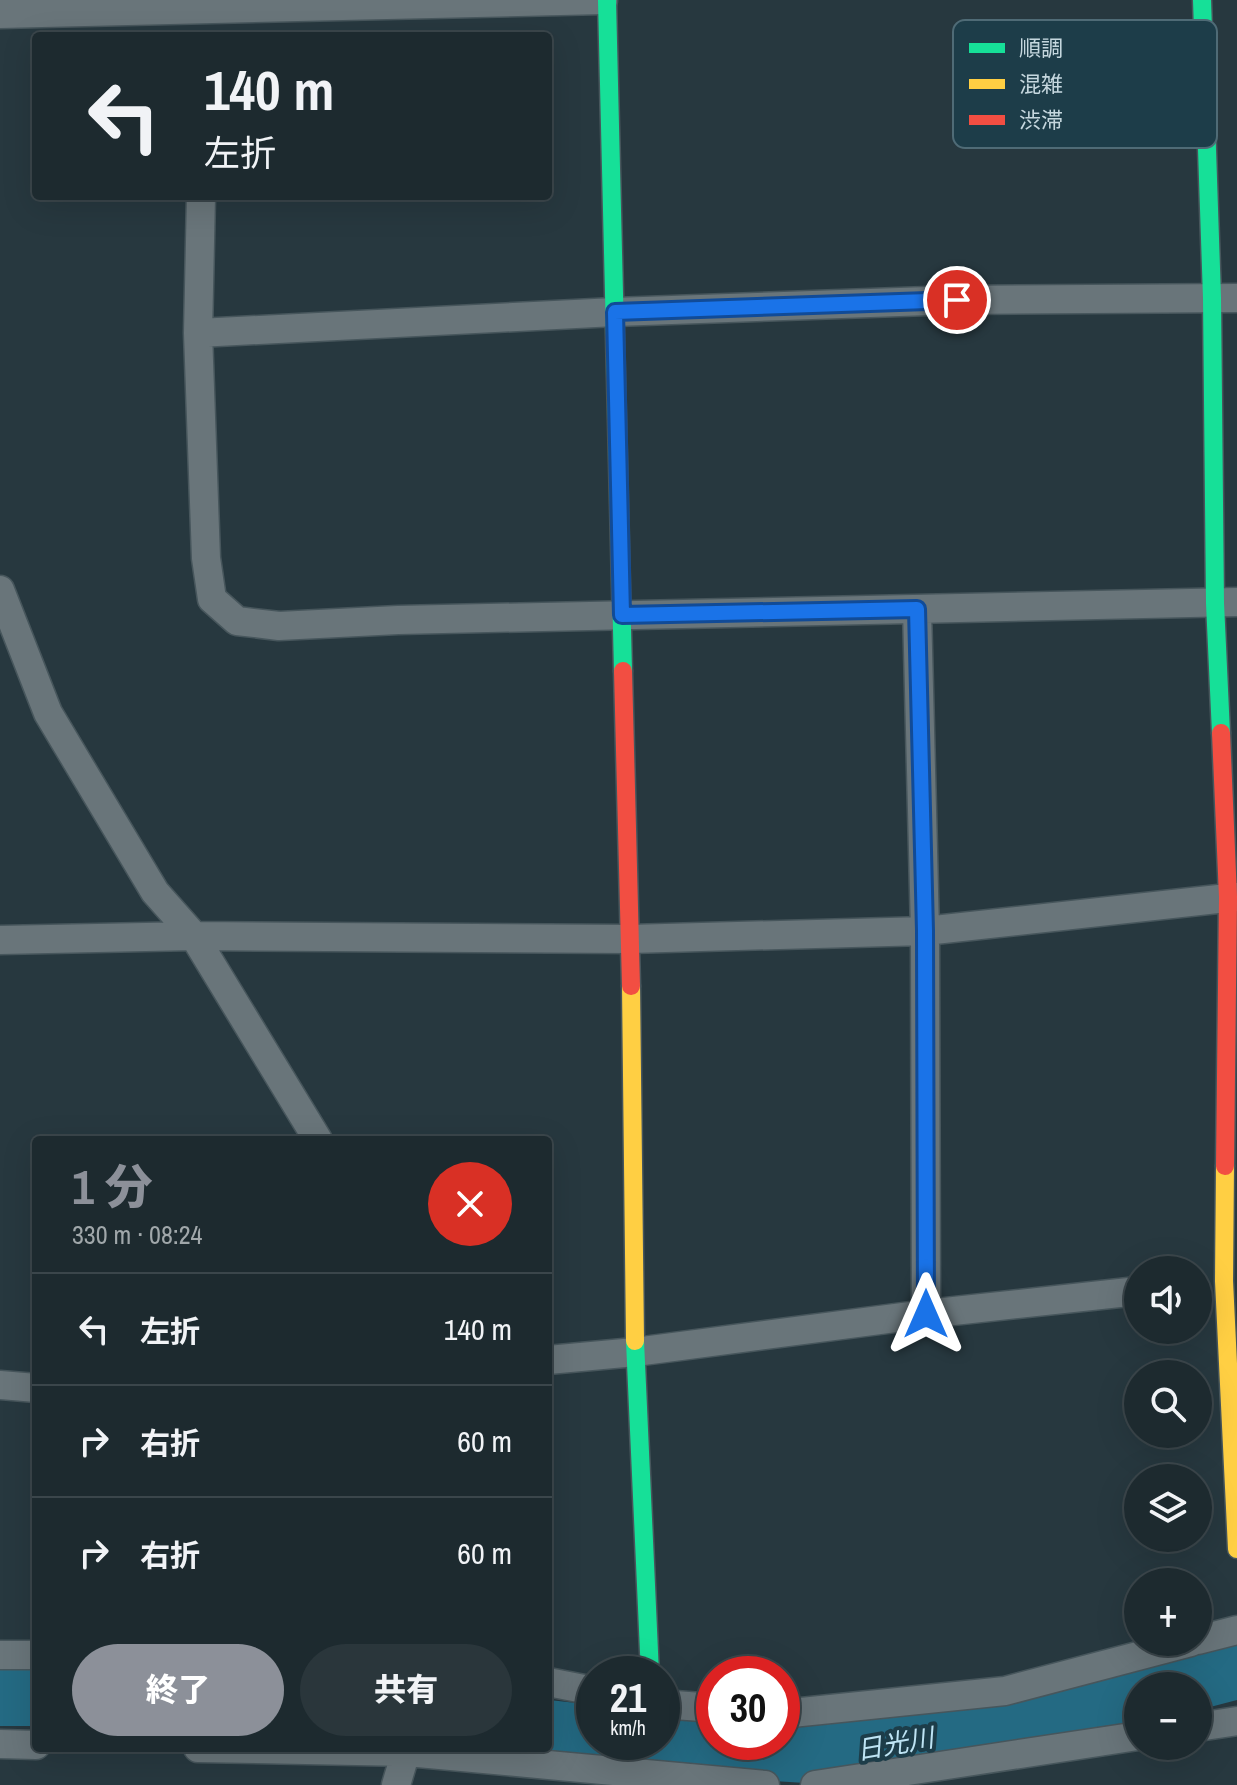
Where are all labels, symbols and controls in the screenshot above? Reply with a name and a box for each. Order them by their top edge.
legend [953,20,1217,148]
text: 順調 [1019,33,1063,63]
text: 140 m [204,52,334,127]
icon: left [72,64,176,168]
text: 混雑 [1019,69,1063,99]
text: 渋滞 [1019,105,1063,135]
text: 左折 [204,129,276,177]
pin [923,266,991,334]
icon: arrive [935,278,979,322]
text: 1 分 [72,1154,153,1219]
button: close [428,1162,512,1246]
text: 330 m · 08:24 [72,1217,202,1252]
map controls [1124,1256,1212,1760]
button: sound [1124,1256,1212,1344]
position arrow [884,1272,968,1356]
icon: left [72,1307,116,1351]
text: 140 m [444,1309,512,1349]
text: 左折 [140,1311,200,1351]
button: search [1124,1360,1212,1448]
icon: right [72,1419,116,1463]
text: 60 m [457,1421,512,1461]
text: 右折 [140,1423,200,1463]
button: layers [1124,1464,1212,1552]
icon: right [72,1531,116,1575]
text: 60 m [457,1533,512,1573]
text: 右折 [140,1535,200,1575]
button: + [1124,1568,1212,1656]
button: 終了 [72,1644,284,1736]
button: 共有 [300,1644,512,1736]
speed limit sign: 30 [696,1656,800,1760]
text: 21 [610,1671,646,1724]
button: − [1124,1672,1212,1760]
text: km/h [610,1714,646,1741]
water label: 日光川 [853,1719,939,1768]

